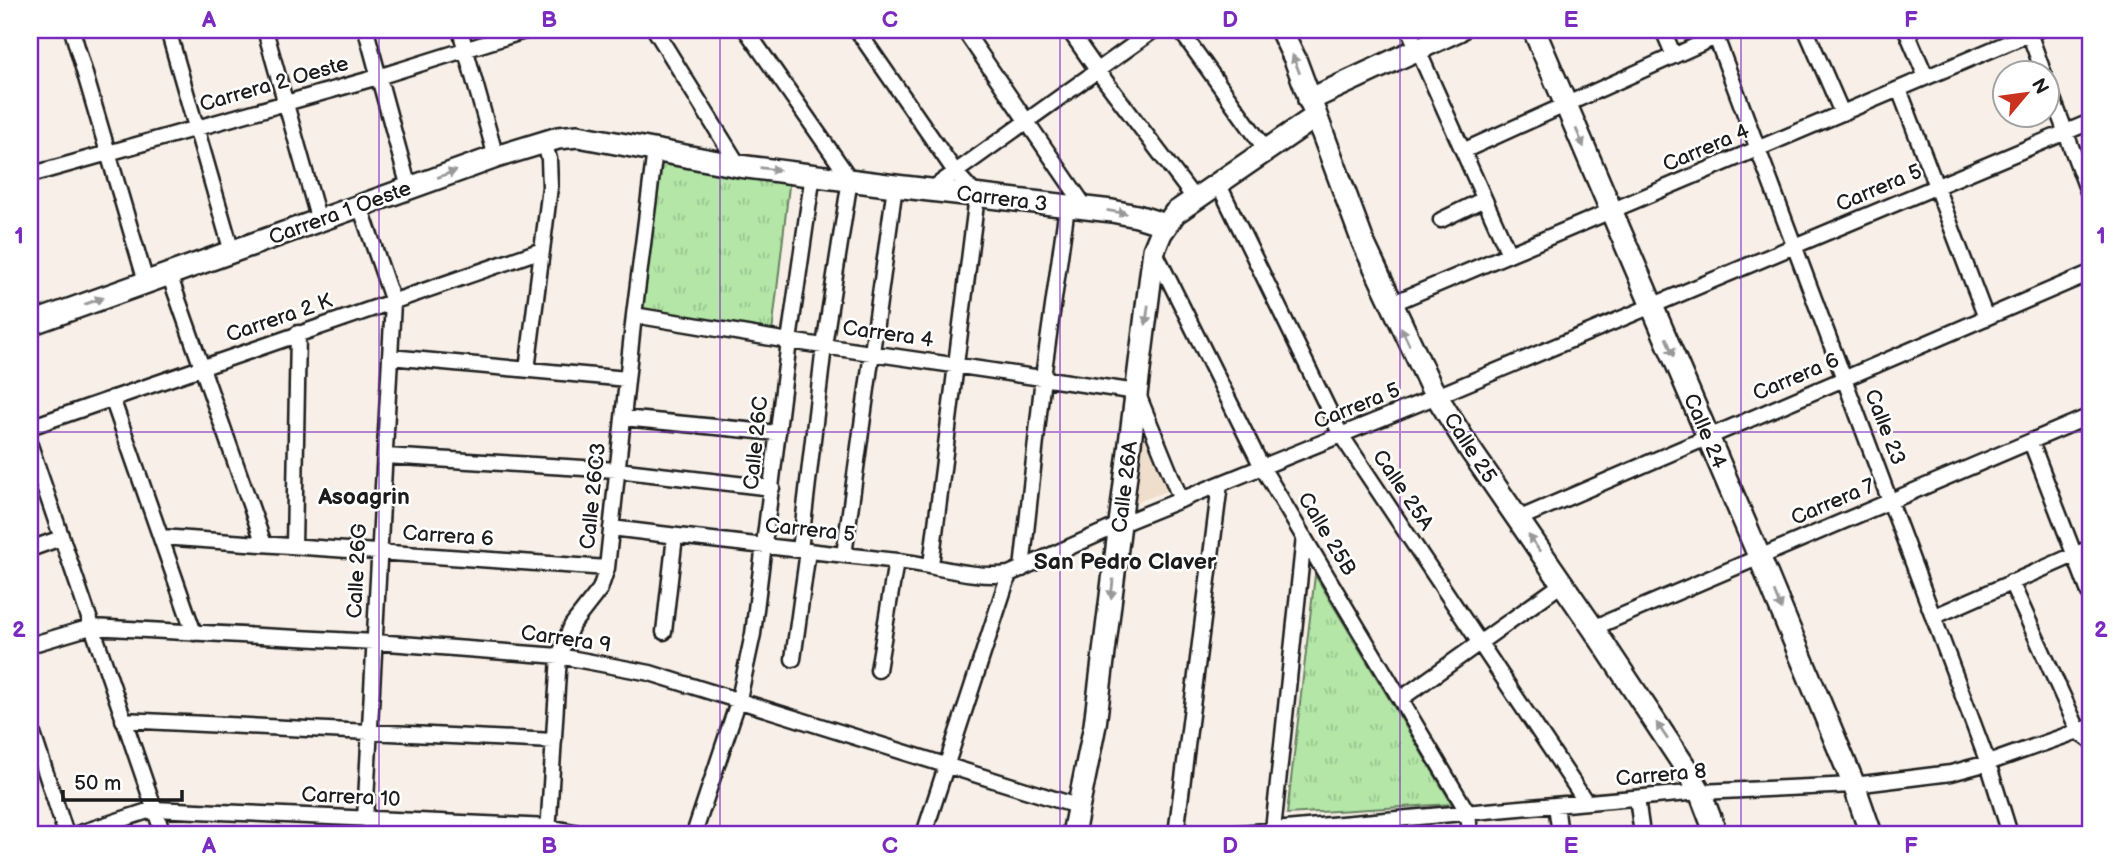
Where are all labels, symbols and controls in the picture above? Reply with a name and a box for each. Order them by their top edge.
text: A [201,6,217,34]
text: B [541,6,557,34]
text: C [882,6,898,34]
text: D [1222,6,1238,34]
text: E [1564,6,1579,34]
text: F [1904,6,1918,34]
street label: Carrera 2 Oeste [197,51,351,117]
one-way arrow [1291,54,1302,75]
north arrow [1990,60,2060,130]
text: N [2026,75,2053,98]
street label: Carrera 4 [1659,119,1753,177]
one-way arrow [1575,127,1586,148]
street label: Carrera 5 [1832,159,1926,217]
one-way arrow [759,164,781,175]
one-way arrow [436,169,457,180]
street label: Carrera 1 Oeste [266,176,414,250]
street label: Carrera 3 [955,181,1049,217]
one-way arrow [1106,207,1128,218]
text: 1 [14,222,24,250]
text: 1 [2096,222,2106,250]
street label: Carrera 2 K [223,288,336,348]
one-way arrow [84,295,105,306]
one-way arrow [1141,304,1152,326]
street label: Carrera 4 [841,315,935,353]
one-way arrow [1399,325,1410,346]
one-way arrow [1664,337,1675,358]
street label: Carrera 6 [1749,348,1843,406]
street label: Carrera 5 [1310,377,1404,435]
street label: Calle 23 [1859,386,1911,468]
street label: Calle 24 [1678,390,1732,472]
street label: Calle 26C [739,395,773,491]
street label: Calle 25 [1438,408,1502,488]
street label: Calle 26A [1107,440,1143,534]
street label: Calle 26C3 [575,441,611,551]
street label: Calle 25A [1367,445,1439,535]
street label: Carrera 7 [1787,473,1879,531]
district label: Asoagrin [317,483,410,511]
street label: Calle 25B [1292,488,1362,580]
street label: Carrera 5 [764,513,856,547]
street label: Carrera 6 [401,520,495,552]
street label: Calle 26G [342,523,372,619]
one-way arrow [1527,534,1541,552]
district label: San Pedro Claver [1034,548,1217,576]
one-way arrow [1107,578,1118,600]
one-way arrow [1772,591,1783,612]
text: 2 [12,616,26,644]
text: 2 [2094,616,2108,644]
street label: Carrera 9 [519,620,613,658]
one-way arrow [1655,721,1668,741]
scale bar [63,759,182,803]
street label: Carrera 8 [1615,759,1707,791]
text: 50 m [74,771,121,796]
street label: Carrera 10 [301,782,401,812]
text: A [201,832,217,860]
text: B [541,832,557,860]
text: C [882,832,898,860]
text: D [1222,832,1238,860]
text: E [1564,832,1579,860]
text: F [1904,832,1918,860]

